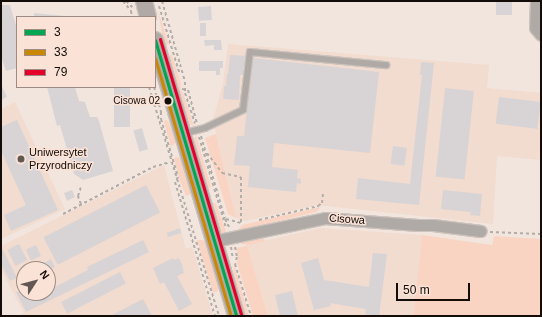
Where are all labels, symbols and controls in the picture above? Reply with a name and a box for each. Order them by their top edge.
legend [16,16,156,88]
text: 3 [54,25,61,39]
text: 33 [54,45,67,59]
text: 79 [54,65,67,79]
place label: Cisowa 02 [113,95,160,107]
marker: Cisowa 02 [163,96,173,106]
place label: Uniwersytet Przyrodniczy [29,146,92,172]
marker: Uniwersytet Przyrodniczy [16,154,26,164]
street label: Cisowa [329,211,365,227]
north arrow [16,261,56,301]
text: N [38,268,52,281]
scale bar [398,275,472,301]
text: 50 m [403,283,430,297]

